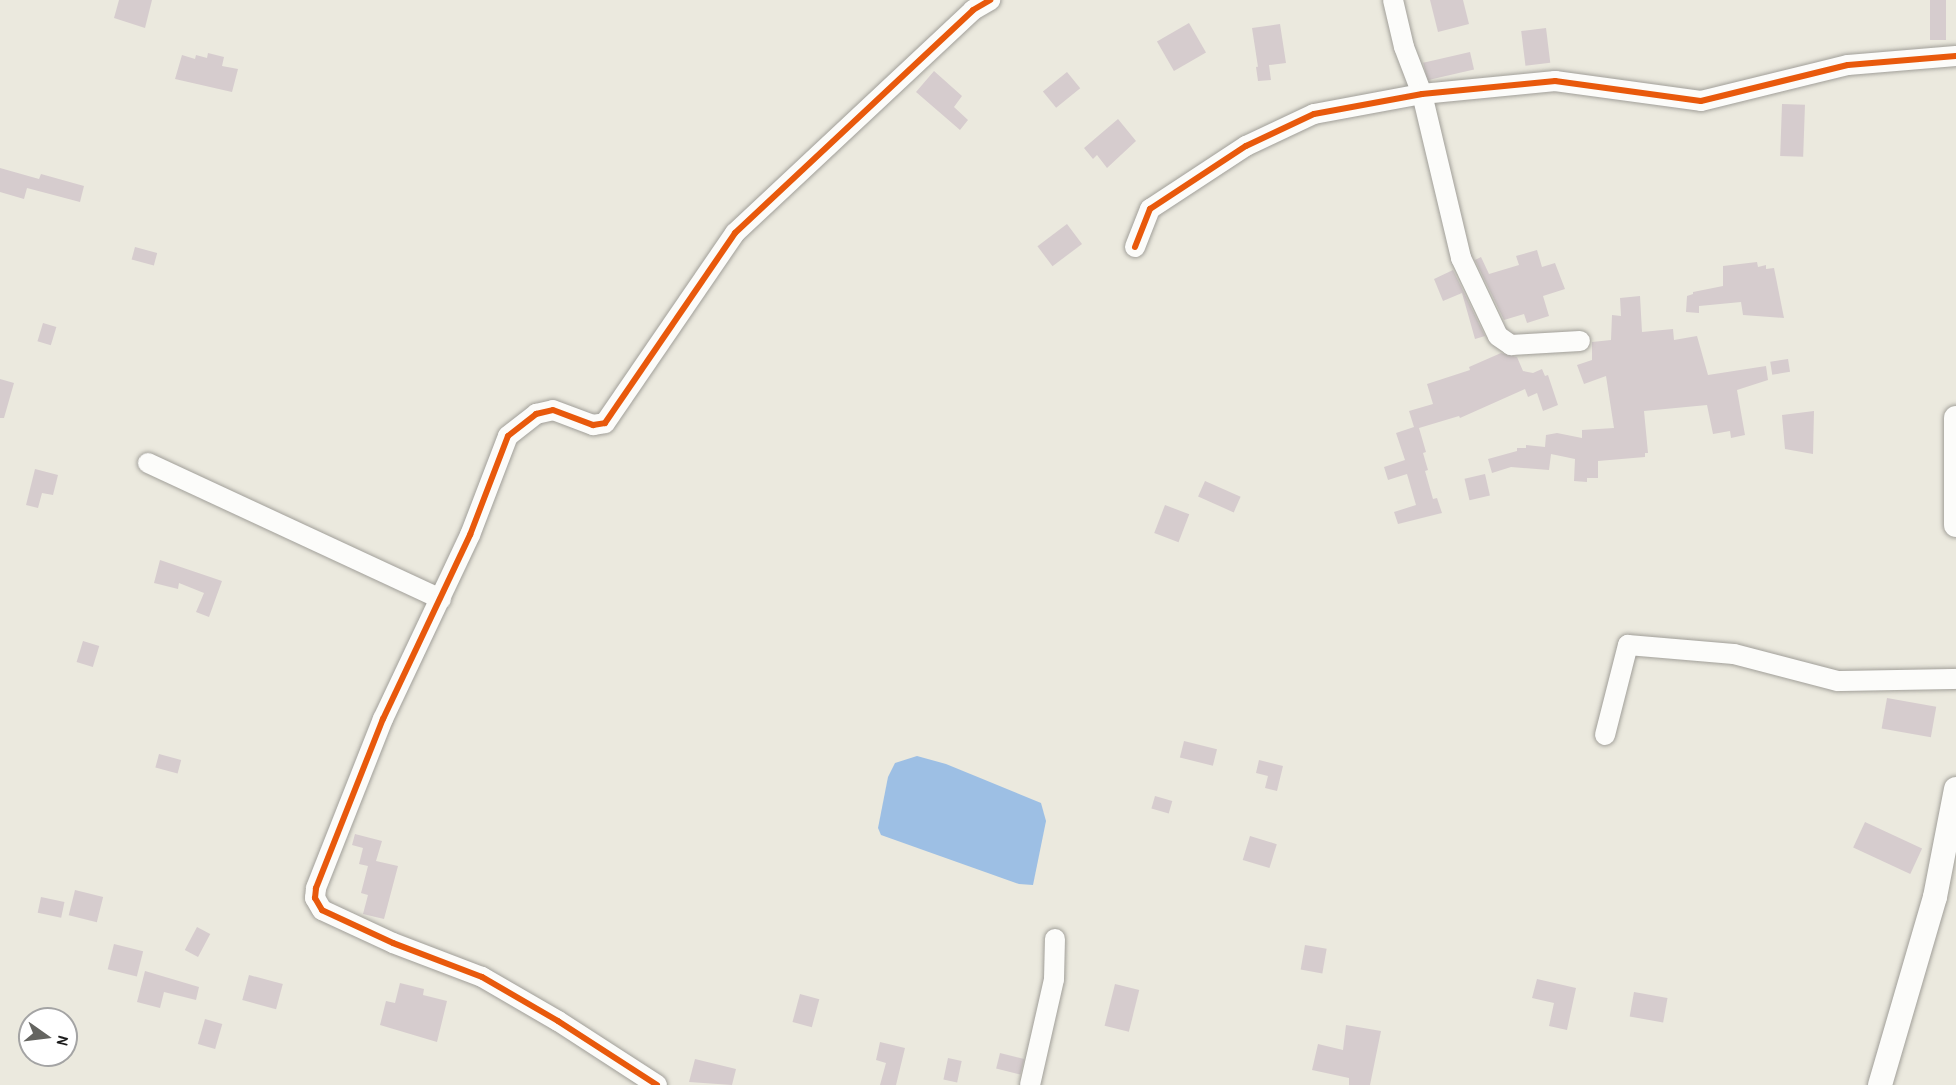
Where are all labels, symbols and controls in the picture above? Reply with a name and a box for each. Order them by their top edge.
north arrow [18,1007,78,1067]
text: N [52,1034,75,1048]

